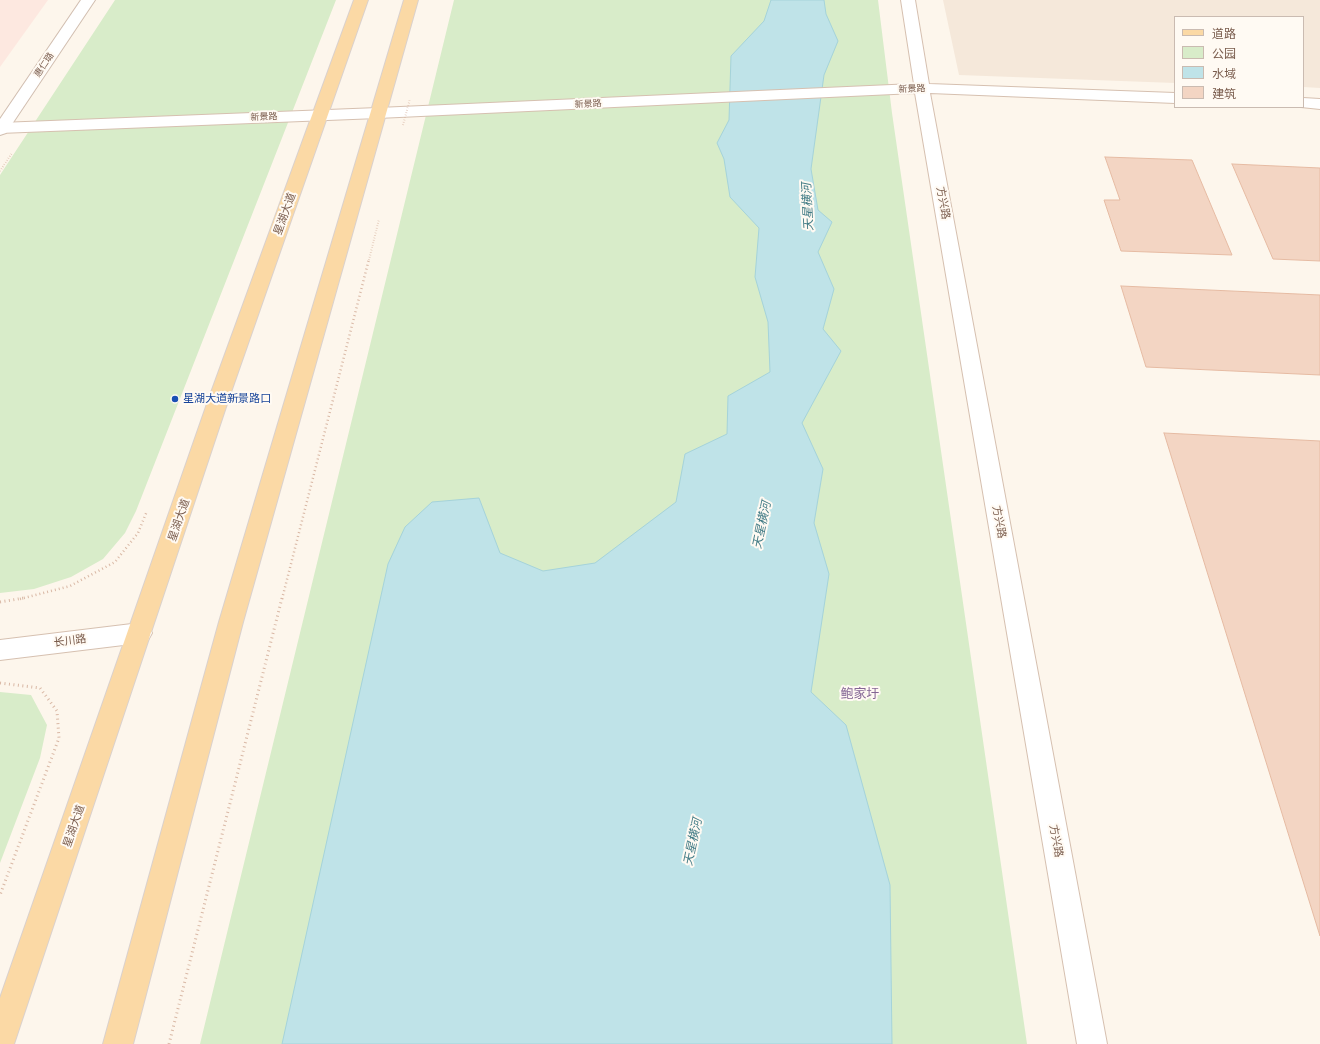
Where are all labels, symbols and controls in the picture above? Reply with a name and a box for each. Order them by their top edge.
legend [1174,16,1304,108]
text: 道路 [1212,27,1236,41]
text: 公园 [1212,47,1236,61]
street label: 惠仁璐 [32,51,56,79]
text: 水域 [1212,67,1236,81]
street label: 新景路 [898,83,926,95]
text: 建筑 [1212,87,1236,101]
street label: 新景路 [574,98,602,110]
street label: 新景路 [250,111,278,123]
water label: 天星横河 [800,183,816,231]
street label: 方兴路 [934,186,952,220]
street label: 星湖大道 [271,191,299,237]
place label: 星湖大道新景路口 [183,392,271,406]
marker: 星湖大道新景路口 [170,394,180,404]
street label: 星湖大道 [166,497,192,543]
water label: 天星横河 [750,500,774,550]
street label: 方兴路 [990,505,1008,539]
street label: 长川路 [53,632,87,650]
district label: 鲍家圩 [841,686,879,702]
street label: 星湖大道 [61,803,87,849]
water label: 天星横河 [681,817,705,867]
street label: 方兴路 [1047,824,1065,858]

